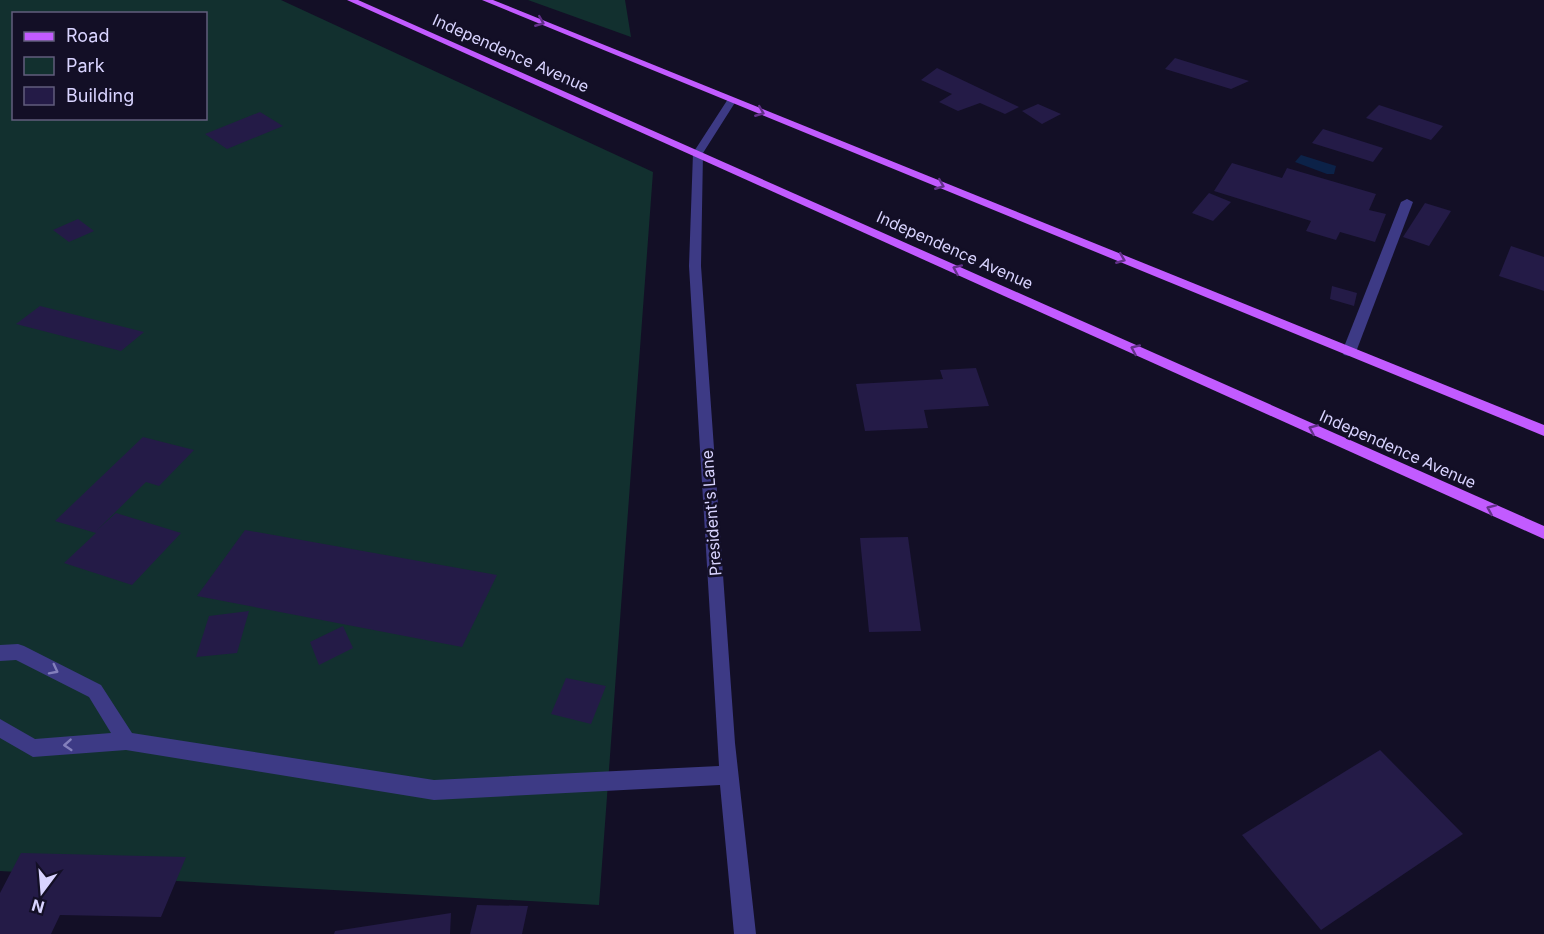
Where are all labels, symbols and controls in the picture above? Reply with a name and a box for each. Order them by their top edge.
street label: Independence Avenue [430,9,592,97]
legend [12,12,207,120]
one-way arrow [534,15,545,27]
text: Road [66,25,109,46]
text: Park [66,55,105,76]
text: Building [66,85,134,106]
one-way arrow [753,105,764,117]
one-way arrow [934,178,945,190]
street label: Independence Avenue [874,206,1036,294]
one-way arrow [1115,252,1126,264]
one-way arrow [952,264,963,276]
one-way arrow [1130,344,1141,356]
street label: Independence Avenue [1317,405,1479,493]
one-way arrow [1308,424,1319,436]
street label: President's Lane [697,449,725,577]
one-way arrow [1486,504,1497,516]
one-way arrow [48,663,58,674]
one-way arrow [64,739,73,752]
north arrow [12,862,72,922]
text: N [29,895,46,918]

